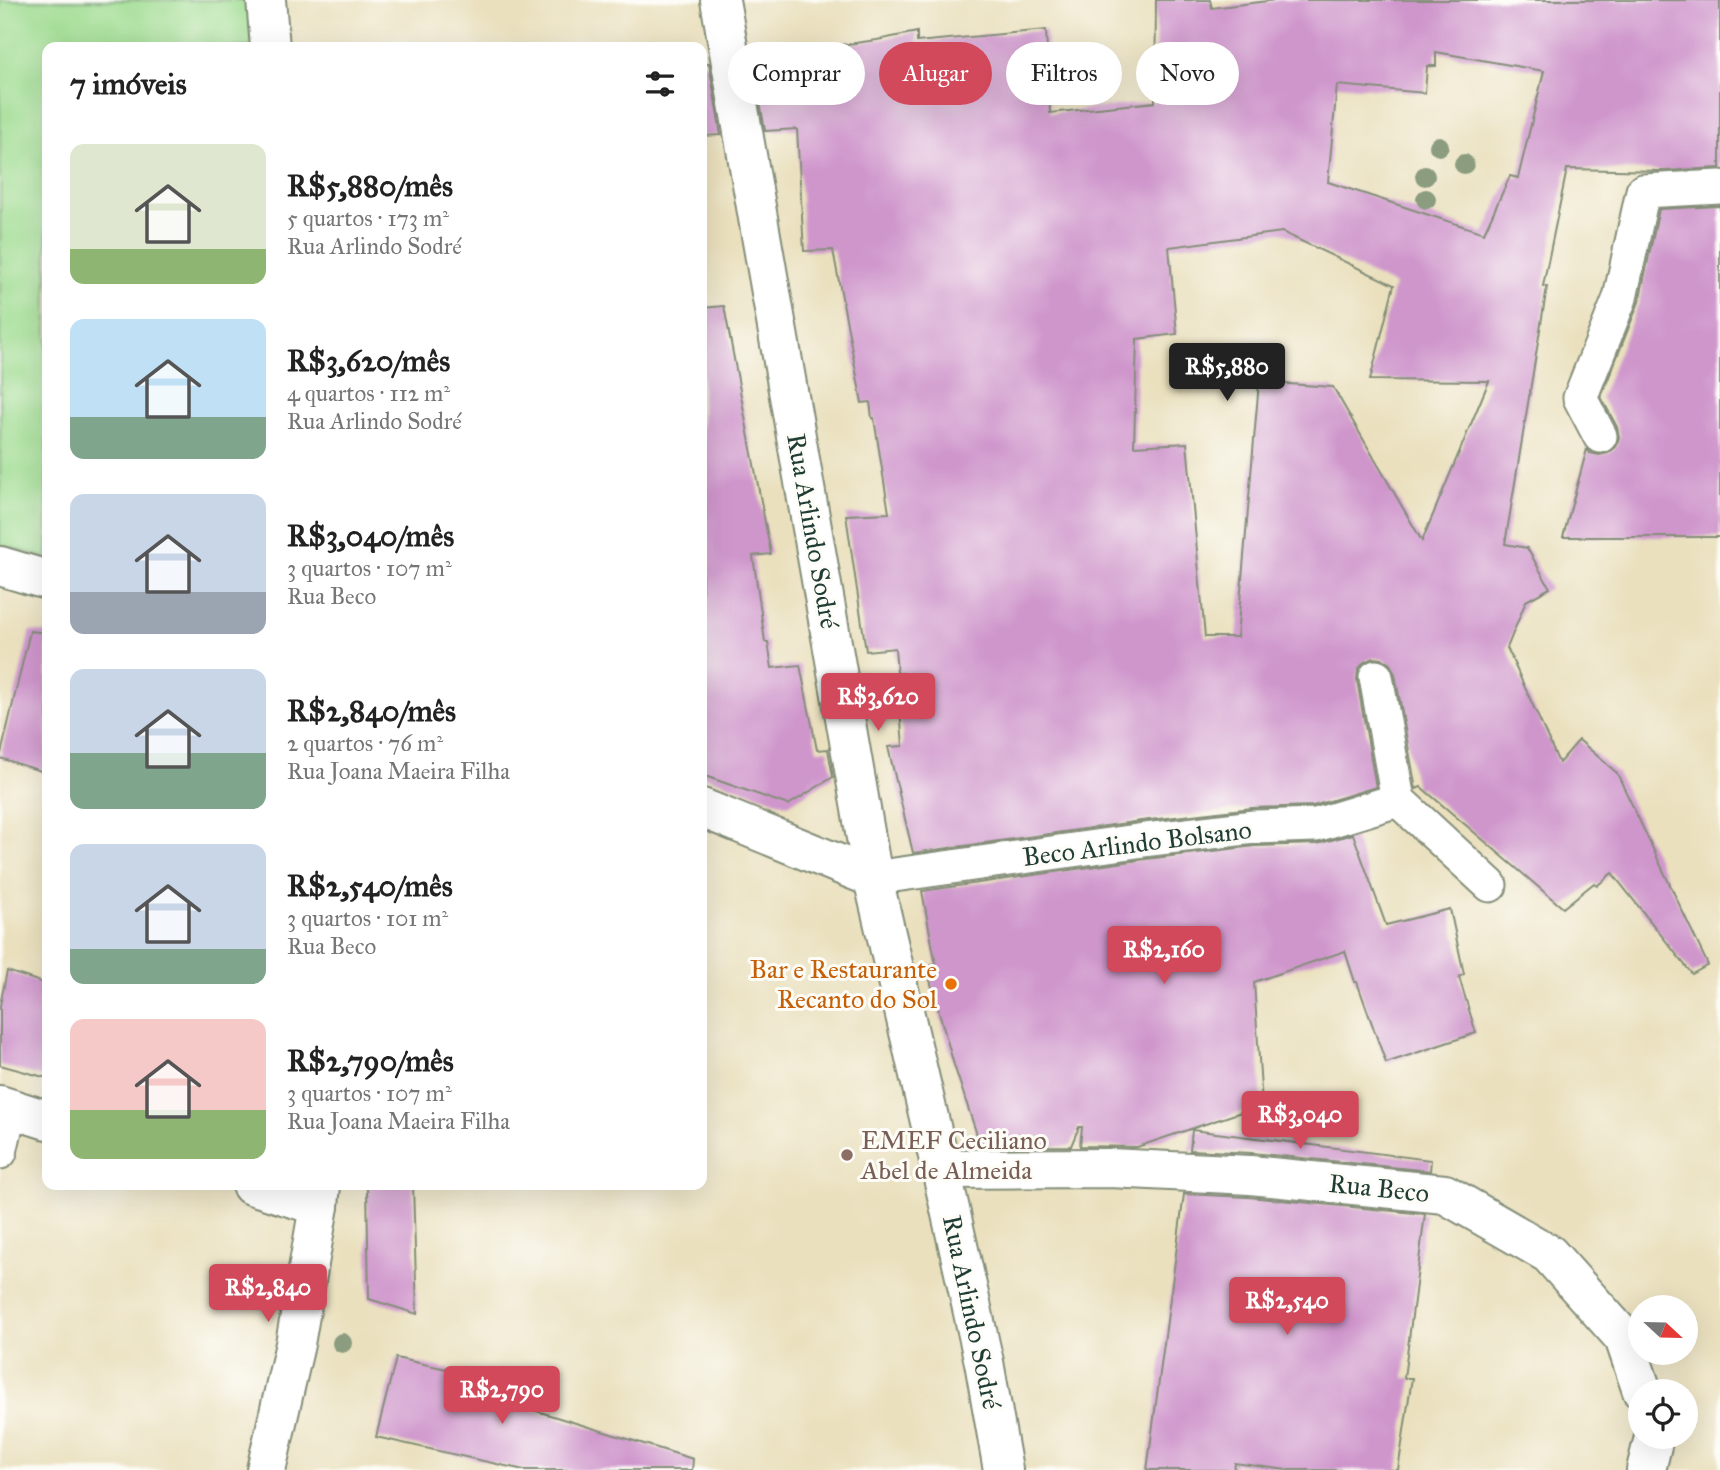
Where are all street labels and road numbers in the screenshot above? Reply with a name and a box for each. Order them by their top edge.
street label: Rua Arlindo Sodré [780,431,846,631]
street label: Beco Arlindo Bolsano [1021,813,1253,873]
street label: Rua Beco [1327,1167,1431,1209]
street label: Rua Arlindo Sodré [936,1212,1008,1412]

